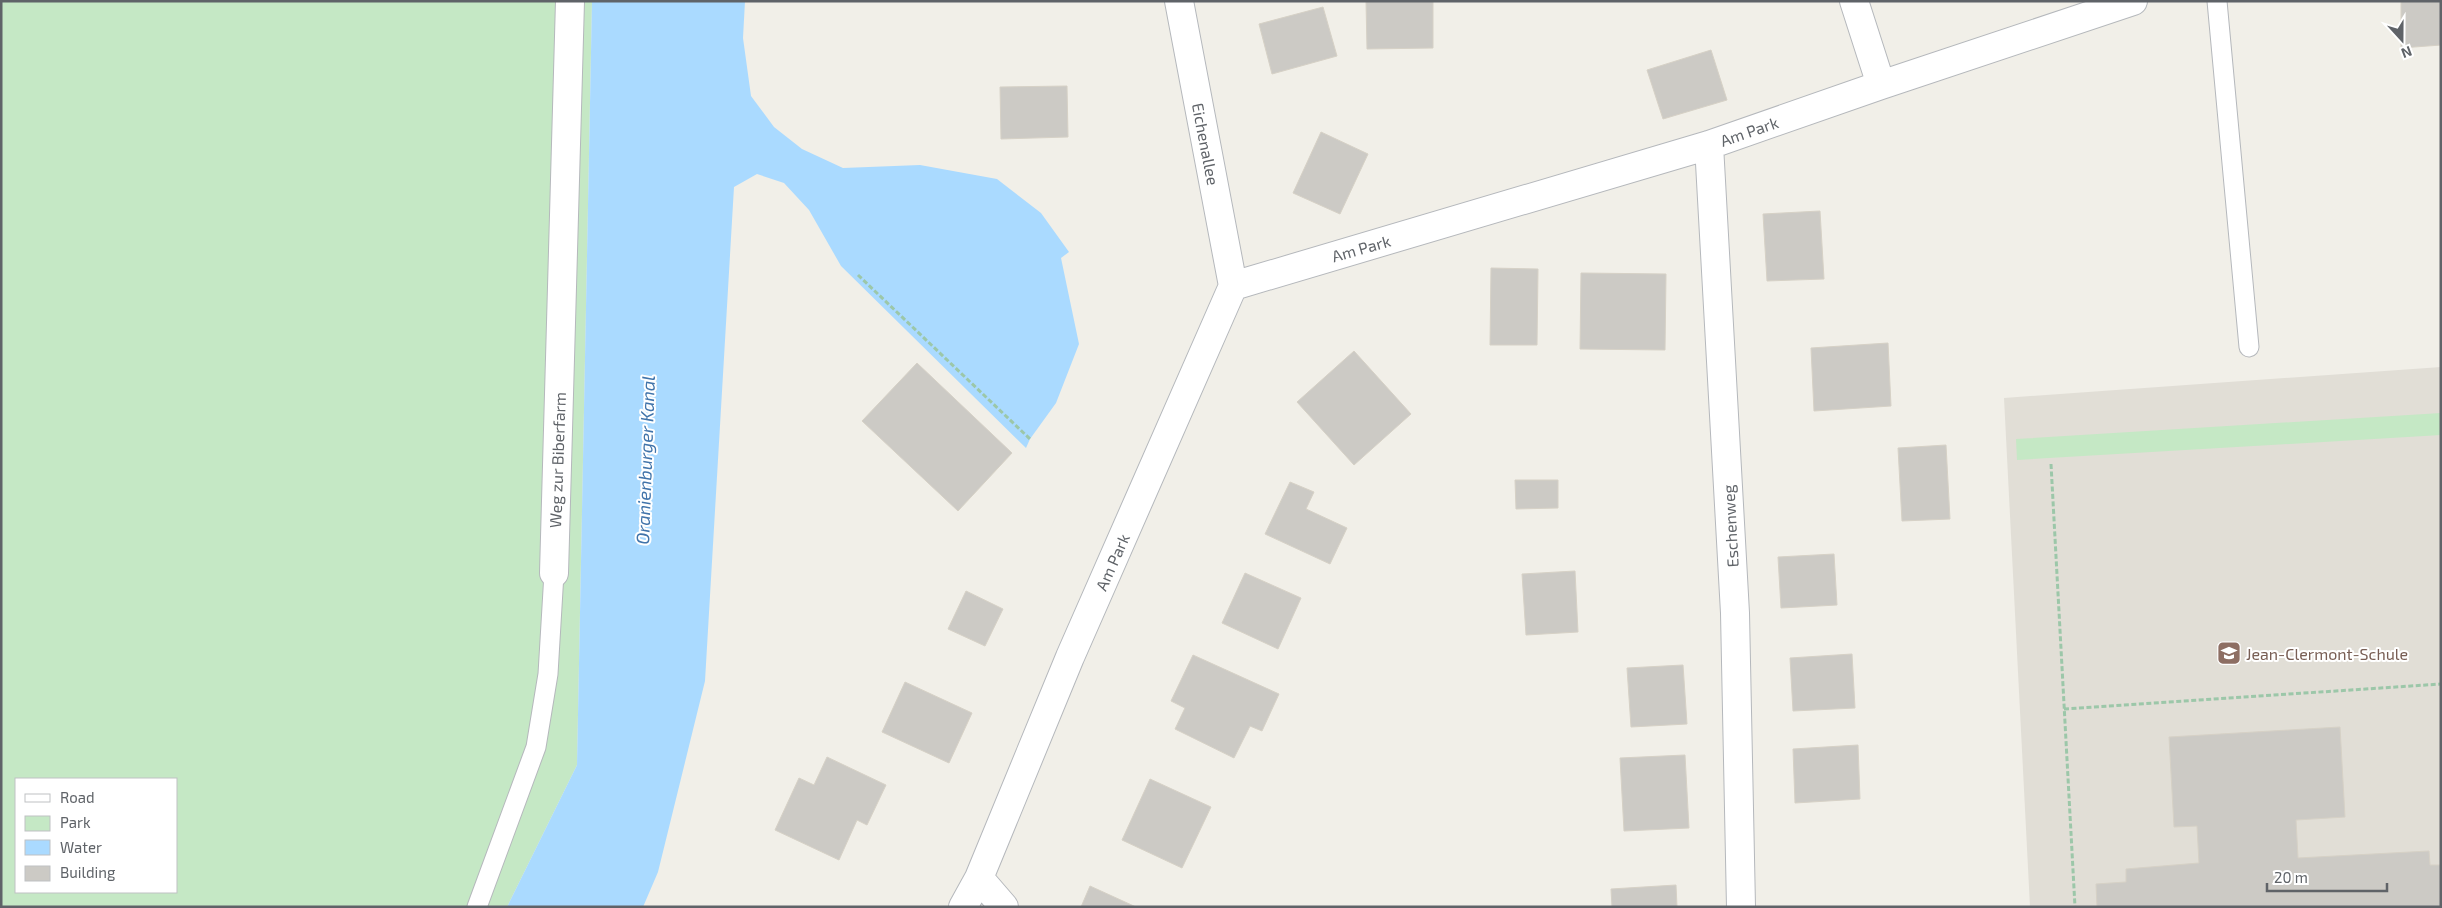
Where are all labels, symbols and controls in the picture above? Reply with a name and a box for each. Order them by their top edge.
north arrow [2377,15,2427,65]
text: N [2399,43,2415,62]
street label: Eichenallee [1189,101,1223,187]
street label: Am Park [1717,112,1781,150]
street label: Am Park [1329,231,1393,265]
water label: Oranienburger Kanal [631,375,659,545]
street label: Weg zur Biberfarm [545,392,569,528]
street label: Eschenweg [1718,484,1742,568]
street label: Am Park [1091,531,1133,593]
school or university icon: Jean-Clermont-Schule [2216,640,2242,666]
place label: Jean-Clermont-Schule [2246,644,2408,663]
legend [15,778,178,893]
text: Road [60,788,95,806]
text: Park [60,813,91,831]
text: Water [60,838,102,856]
scale bar [2267,860,2387,892]
text: Building [60,863,116,881]
text: 20 m [2274,868,2308,886]

